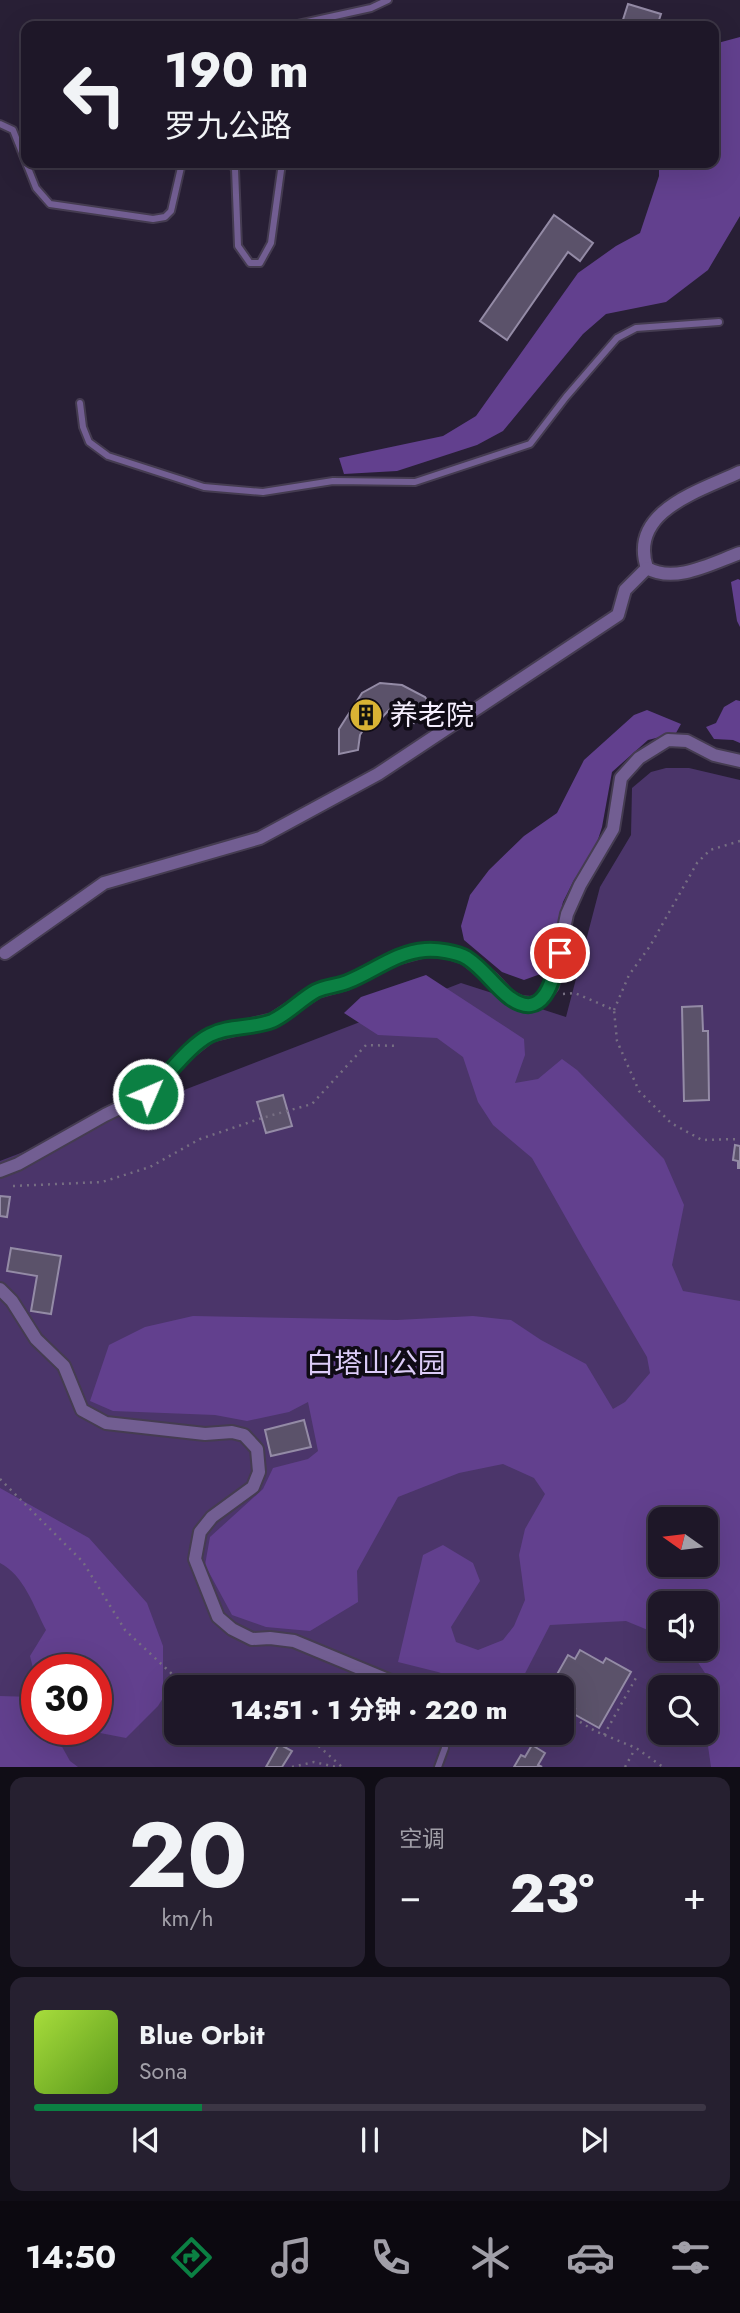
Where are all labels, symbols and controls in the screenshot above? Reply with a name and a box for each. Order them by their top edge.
text: 190 m [164,35,309,105]
icon: left [49,49,140,140]
text: 罗九公路 [164,103,292,149]
place label: 养老院 [390,695,474,736]
building icon: 养老院 [347,696,385,734]
pin [530,923,590,983]
icon: arrive [541,934,579,972]
position arrow [111,1057,185,1131]
park label: 白塔山公园 [306,1343,446,1384]
north arrow [648,1507,718,1577]
map controls [648,1507,718,1745]
button: sound [648,1591,718,1661]
speed limit sign: 30 [21,1654,112,1745]
button: search [648,1675,718,1745]
text: 14:51 · 1 分钟 · 220 m [231,1691,507,1729]
text: 20 [128,1790,247,1921]
text: 空调 [399,1822,445,1856]
text: 23° [510,1856,594,1932]
text: − [399,1868,421,1923]
text: + [683,1868,706,1923]
text: km/h [162,1901,213,1935]
text: Blue Orbit [139,2016,264,2054]
text: Sona [139,2054,187,2088]
icon: previous [127,2121,165,2159]
icon: pause [351,2121,389,2159]
icon: next [575,2121,613,2159]
icon: directions [167,2233,216,2282]
icon: music [267,2233,316,2282]
icon: phone [366,2233,415,2282]
icon: climate [466,2233,515,2282]
icon: car [566,2233,615,2282]
icon: filters [666,2233,715,2282]
text: 14:50 [25,2234,116,2280]

